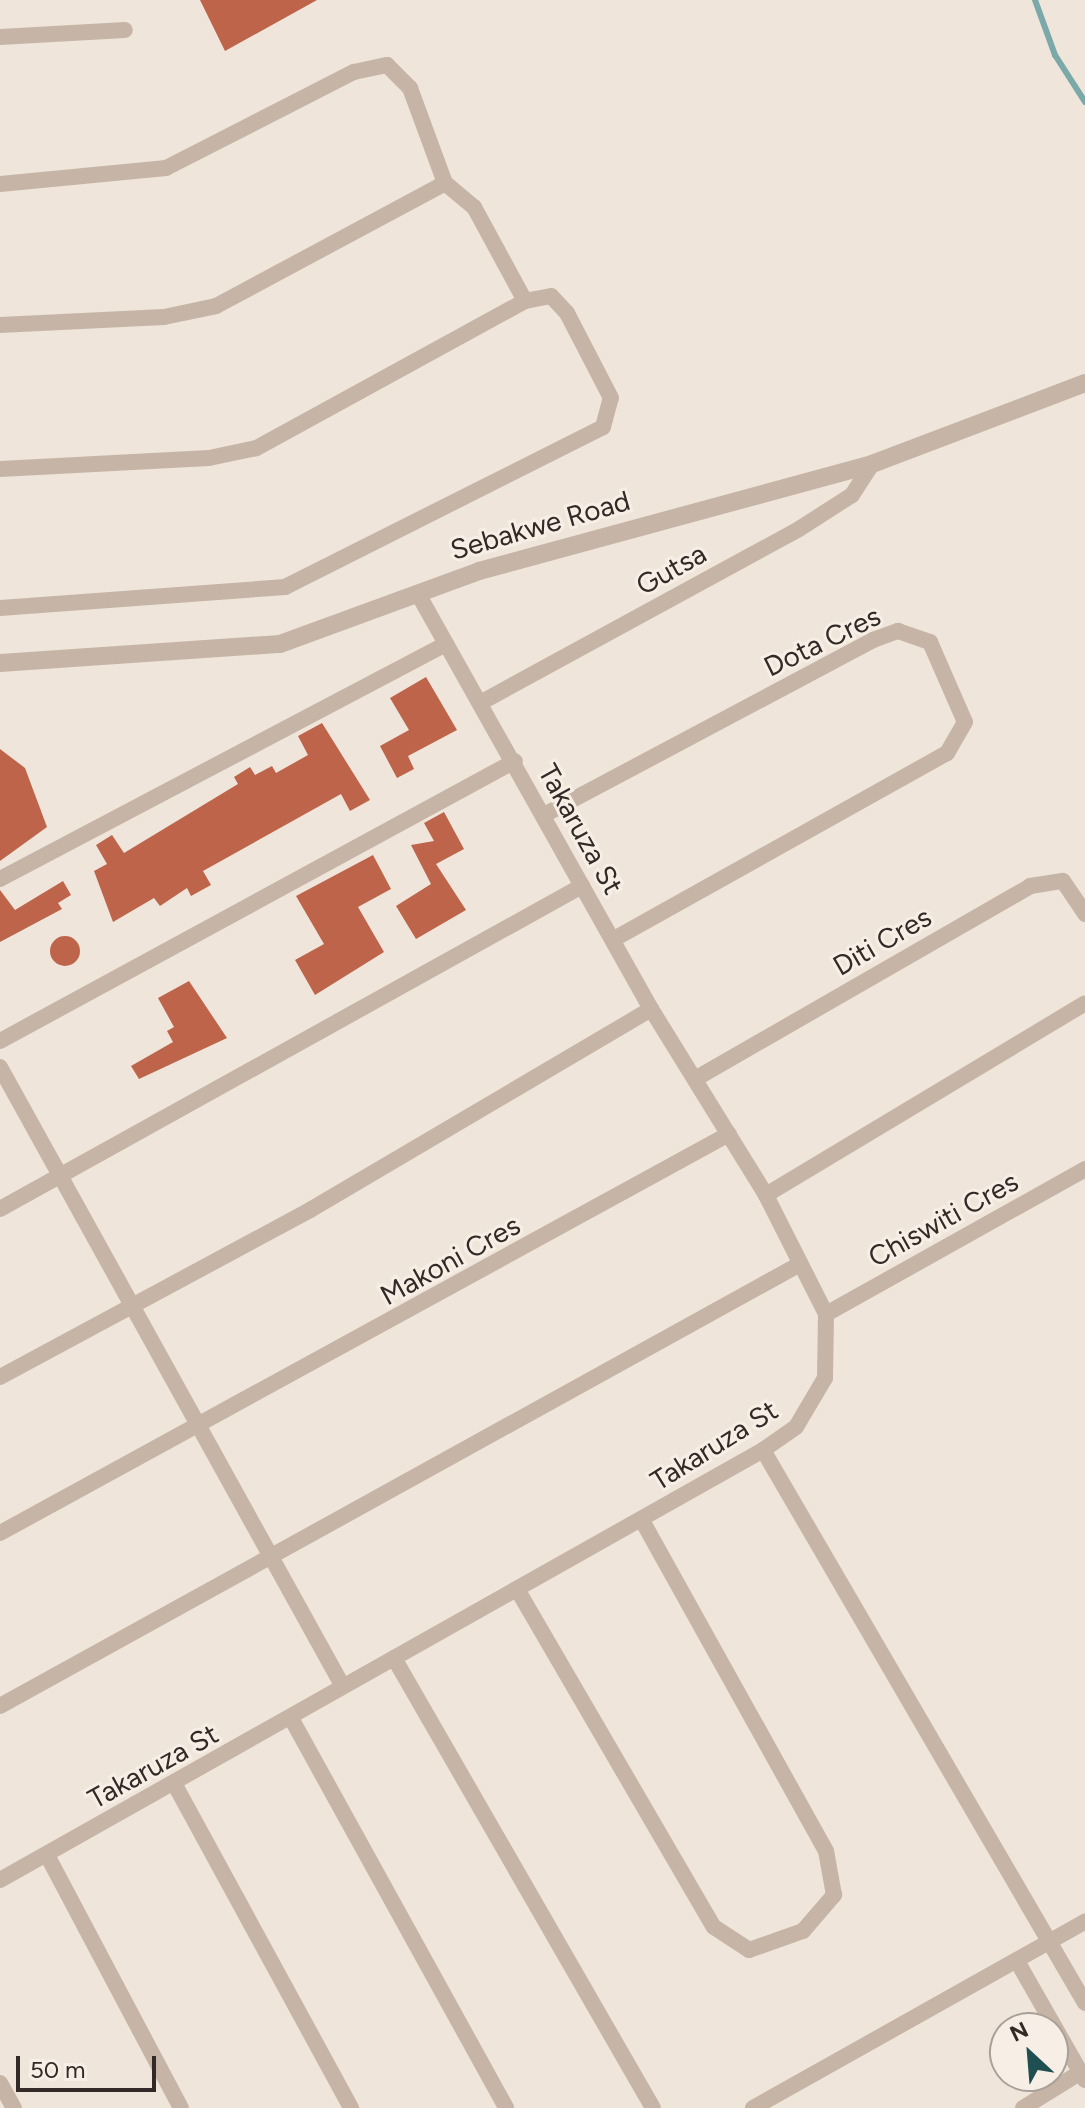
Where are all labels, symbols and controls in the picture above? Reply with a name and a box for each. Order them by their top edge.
street label: Sebakwe Road [446,483,634,567]
street label: Gutsa [630,536,712,602]
street label: Dota Cres [758,598,886,684]
street label: Takaruza St [532,758,630,900]
street label: Diti Cres [827,900,937,982]
street label: Chiswiti Cres [862,1164,1024,1274]
street label: Makoni Cres [374,1208,526,1312]
street label: Takaruza St [644,1393,784,1497]
street label: Takaruza St [82,1717,224,1815]
north arrow [989,2012,1069,2092]
text: N [1006,2016,1033,2048]
scale bar [20,2040,160,2090]
text: 50 m [30,2055,86,2084]

